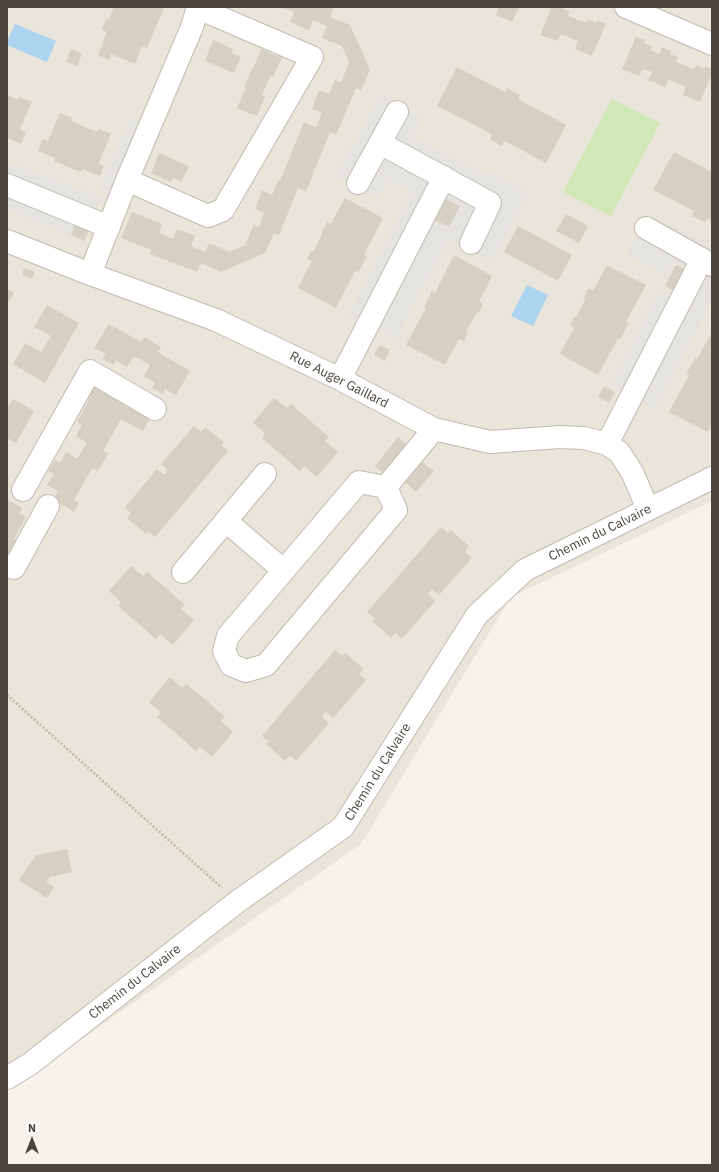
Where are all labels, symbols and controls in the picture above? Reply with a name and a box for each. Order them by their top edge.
street label: Rue Auger Gaillard [287,348,391,412]
street label: Chemin du Calvaire [546,501,654,565]
street label: Chemin du Calvaire [342,720,414,824]
street label: Chemin du Calvaire [86,941,184,1023]
north arrow [12,1120,52,1160]
text: N [28,1121,36,1135]

